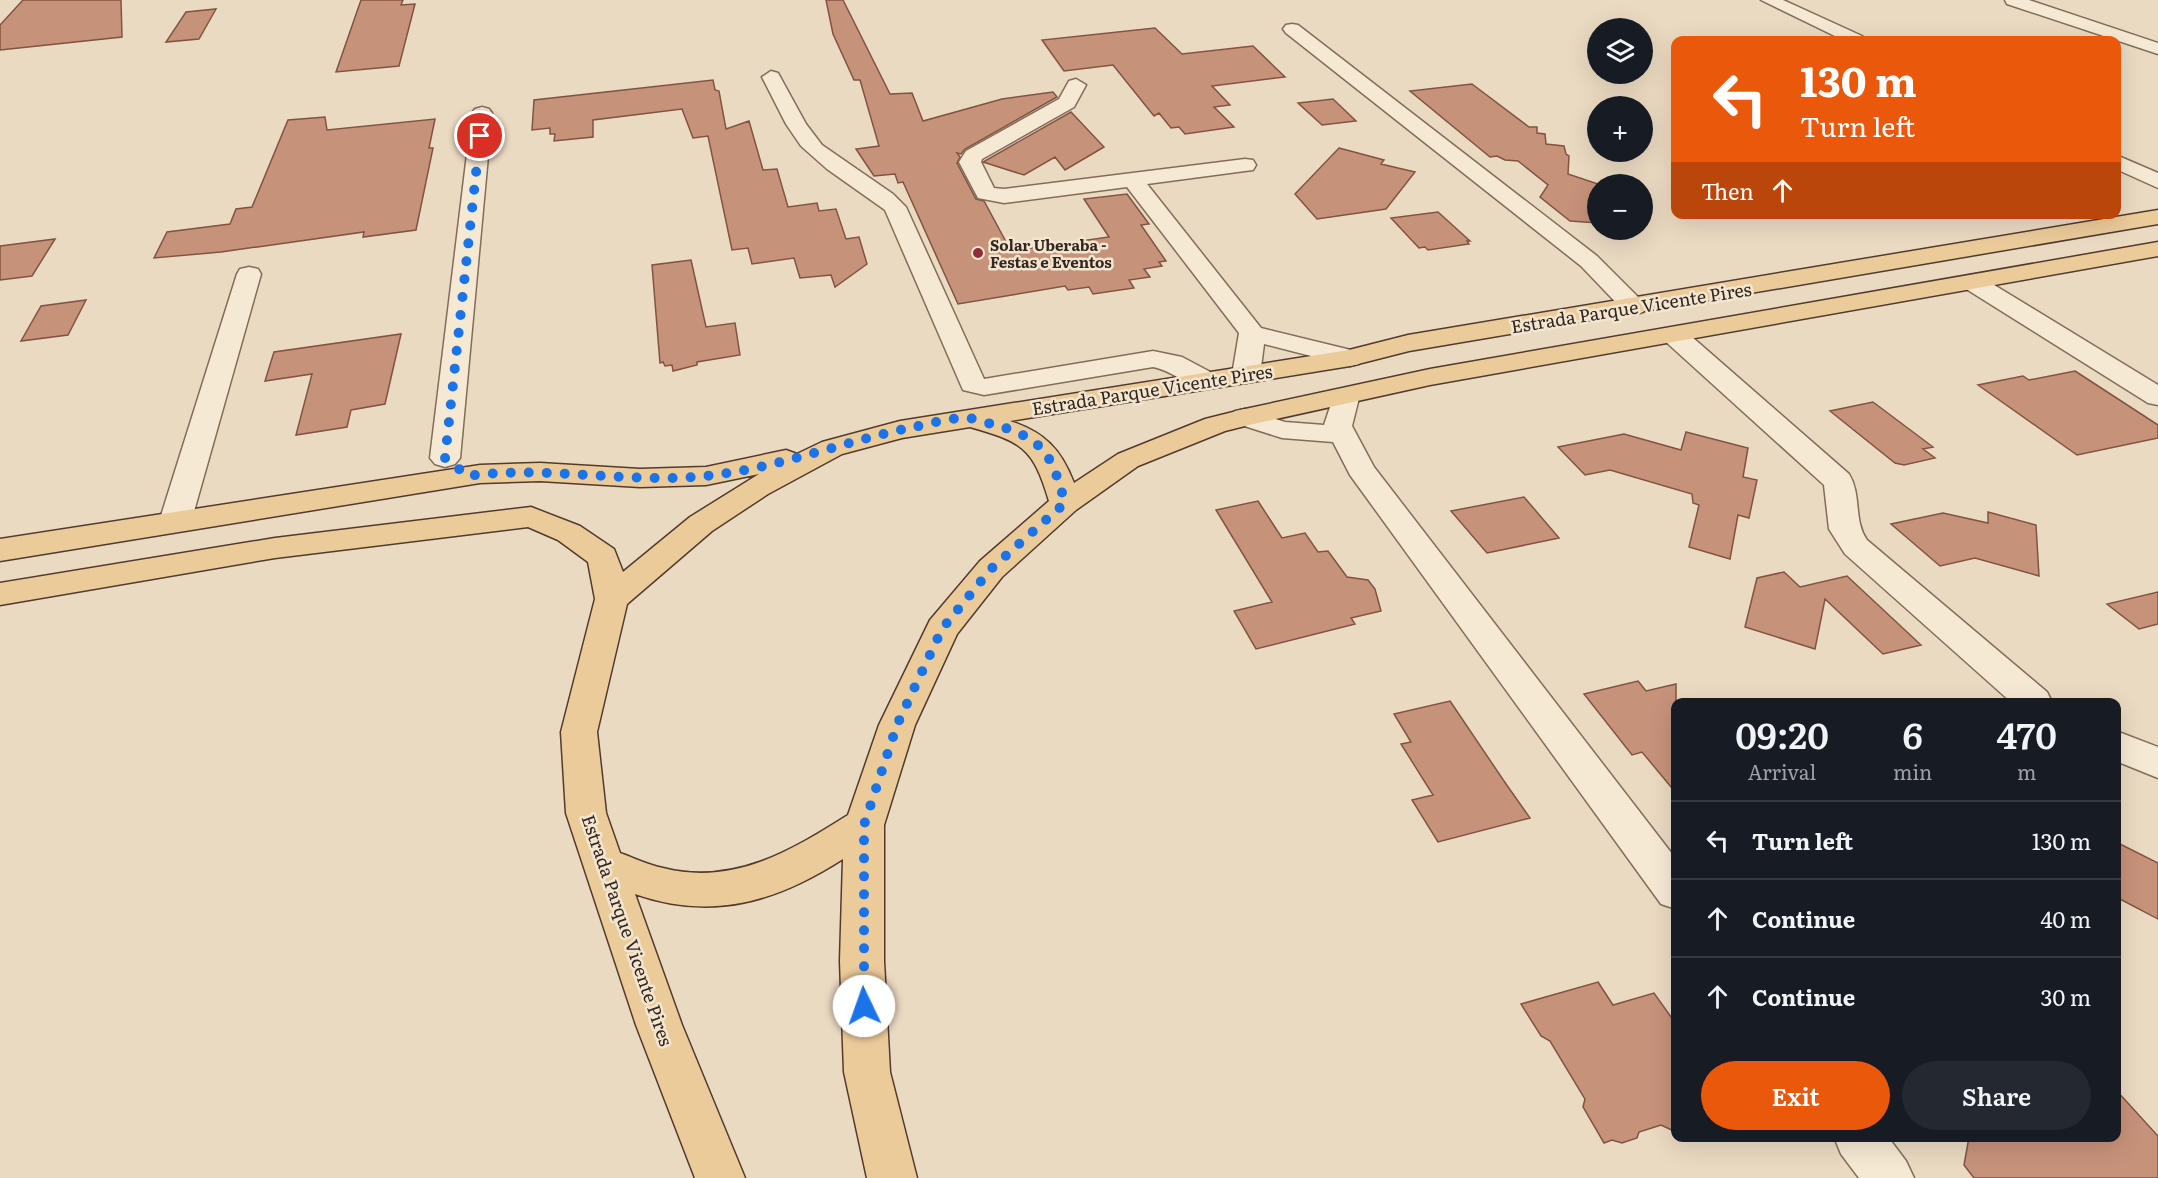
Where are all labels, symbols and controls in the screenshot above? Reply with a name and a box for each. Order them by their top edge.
map controls [1587,18,1653,240]
button: layers [1587,18,1653,84]
text: 130 m [1800,48,1917,110]
icon: left [1701,60,1779,138]
button: + [1587,96,1653,162]
text: Turn left [1800,105,1915,145]
pin [454,110,505,161]
icon: arrive [463,119,496,152]
button: − [1587,174,1653,240]
text: Then [1701,174,1754,207]
icon: ahead [1766,174,1799,207]
place label: Solar Uberaba - Festas e Eventos [990,233,1112,273]
marker: Solar Uberaba - Festas e Eventos [971,246,985,260]
street label: Estrada Parque Vicente Pires [1509,275,1753,339]
street label: Estrada Parque Vicente Pires [1030,357,1274,421]
text: 09:20 [1735,707,1829,760]
text: 6 [1903,707,1923,760]
text: 470 [1997,707,2057,760]
text: Arrival [1748,756,1816,786]
text: min [1893,756,1932,786]
text: m [2017,756,2036,786]
street label: Estrada Parque Vicente Pires [576,811,680,1049]
icon: left [1701,824,1734,857]
text: Turn left [1752,824,1853,857]
text: 130 m [2032,824,2091,857]
icon: ahead [1701,902,1734,935]
text: Continue [1752,902,1855,935]
text: 40 m [2040,902,2091,935]
position arrow [832,974,896,1038]
icon: ahead [1701,980,1734,1013]
text: Continue [1752,980,1855,1013]
text: 30 m [2041,980,2091,1013]
button: Exit [1701,1061,1890,1130]
button: Share [1902,1061,2091,1130]

